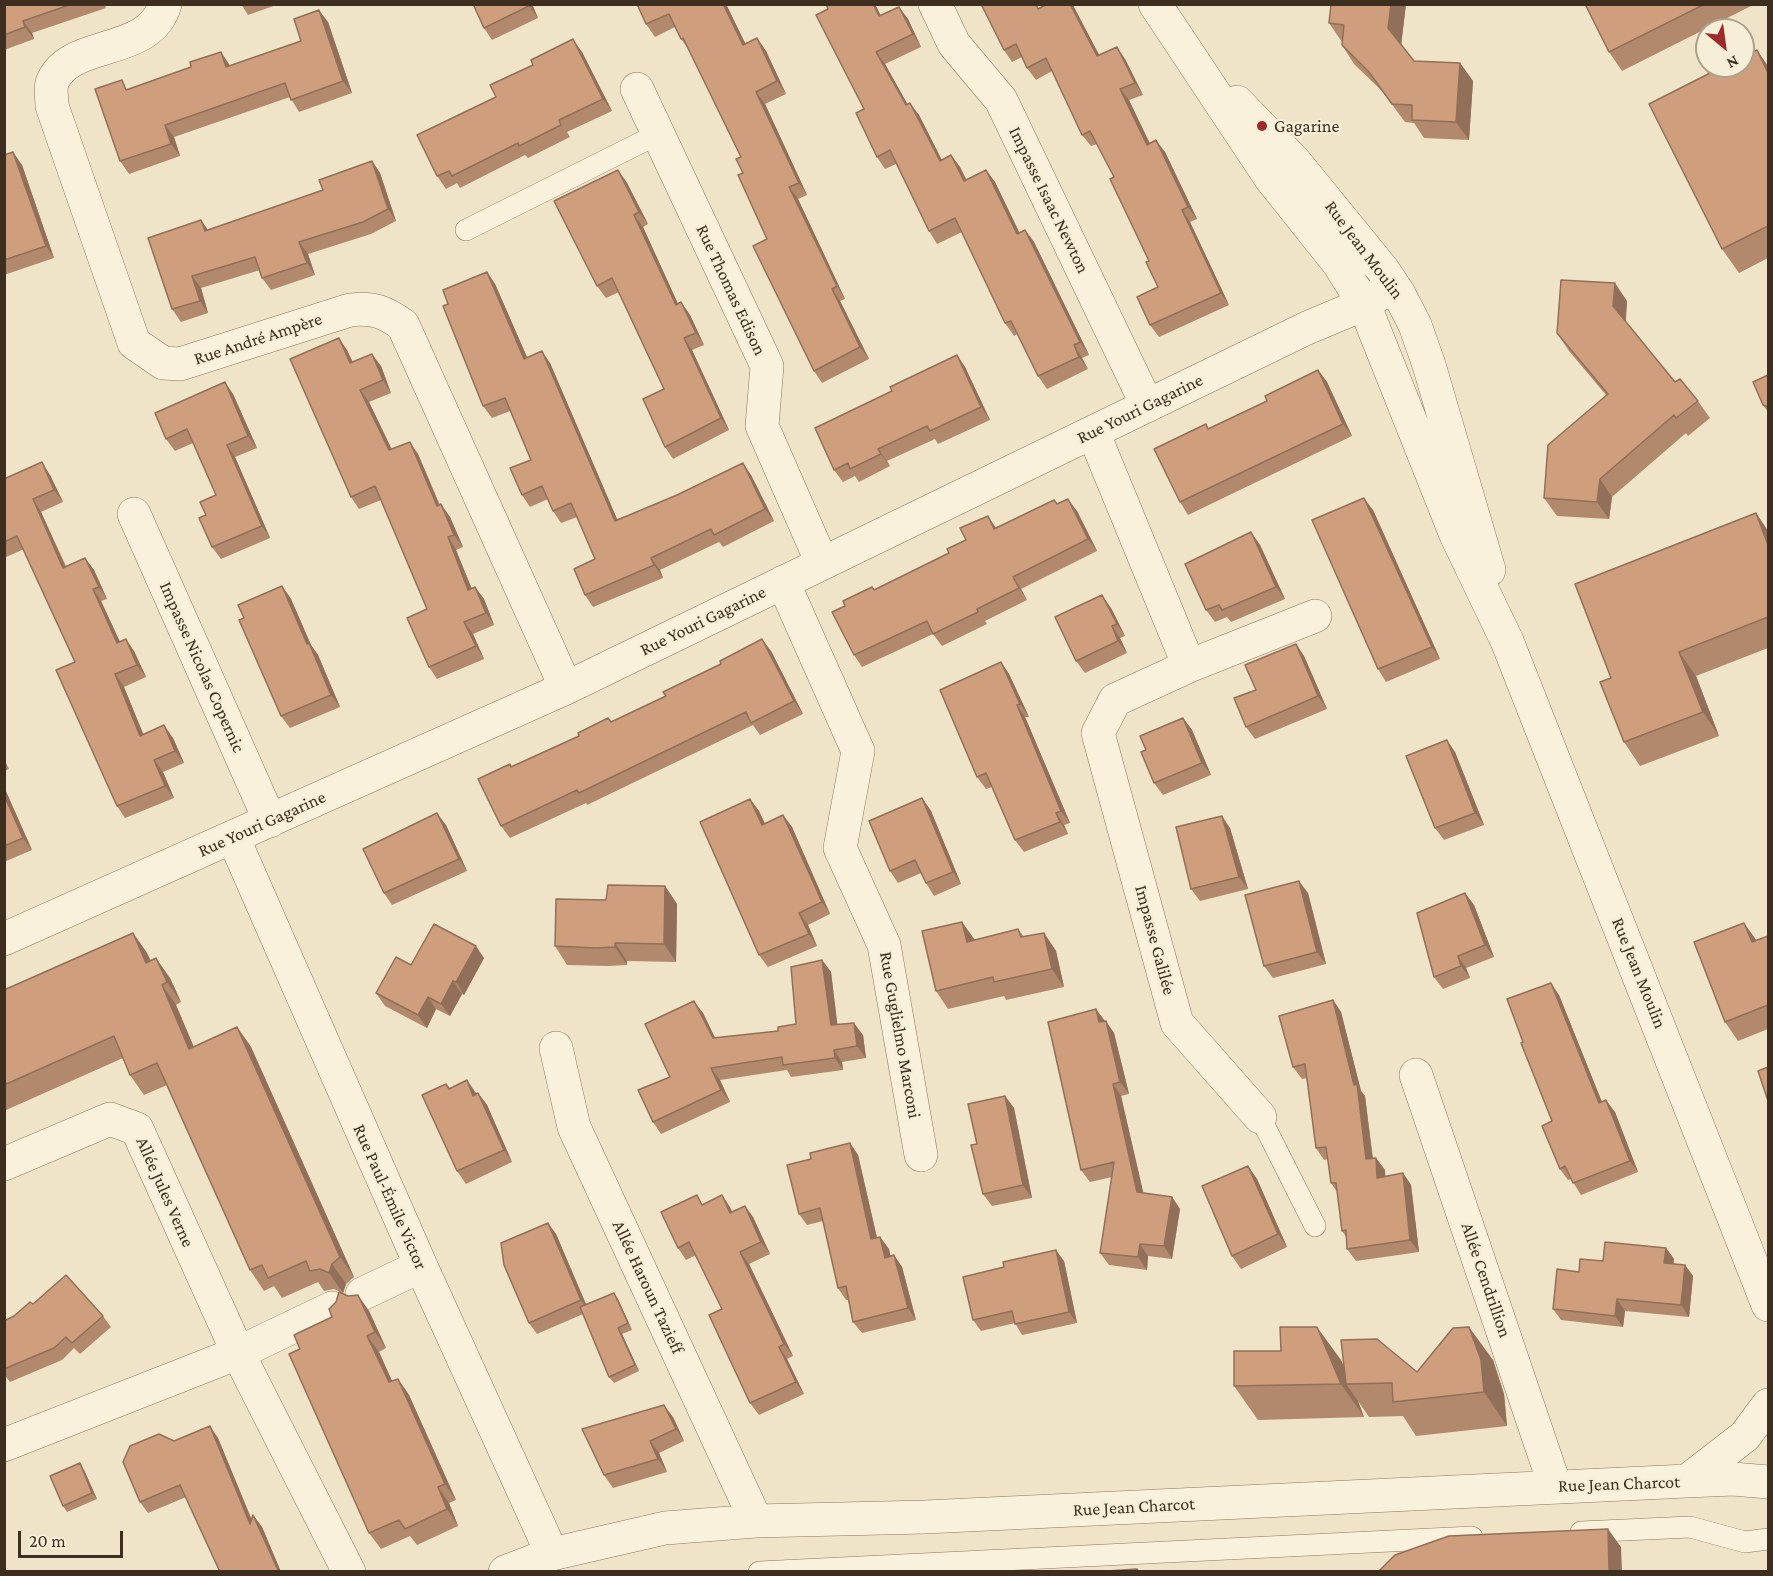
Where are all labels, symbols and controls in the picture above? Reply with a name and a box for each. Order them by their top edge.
north arrow [1695,18,1755,78]
text: N [1724,52,1742,73]
place label: Gagarine [1274,115,1339,137]
marker: Gagarine [1255,119,1269,133]
street label: Impasse Isaac Newton [1004,123,1094,277]
street label: Rue Jean Moulin [1320,196,1408,304]
street label: Rue Thomas Edison [691,221,771,359]
street label: Rue André Ampère [191,308,325,370]
street label: Rue Youri Gagarine [1074,369,1206,449]
street label: Impasse Nicolas Copernic [155,578,249,756]
street label: Rue Youri Gagarine [637,581,769,661]
street label: Rue Youri Gagarine [195,786,329,862]
street label: Impasse Galilée [1130,883,1180,997]
street label: Rue Jean Moulin [1607,914,1671,1032]
street label: Rue Guglielmo Marconi [875,950,925,1120]
street label: Rue Paul-Émile Victor [348,1121,432,1273]
street label: Allée Jules Verne [131,1134,199,1250]
street label: Allée Haroun Tazieff [608,1217,688,1357]
street label: Allée Cendrillion [1456,1220,1516,1340]
street label: Rue Jean Charcot [1558,1471,1680,1497]
street label: Rue Jean Charcot [1072,1493,1196,1521]
scale bar [21,1519,126,1557]
text: 20 m [29,1531,66,1551]

